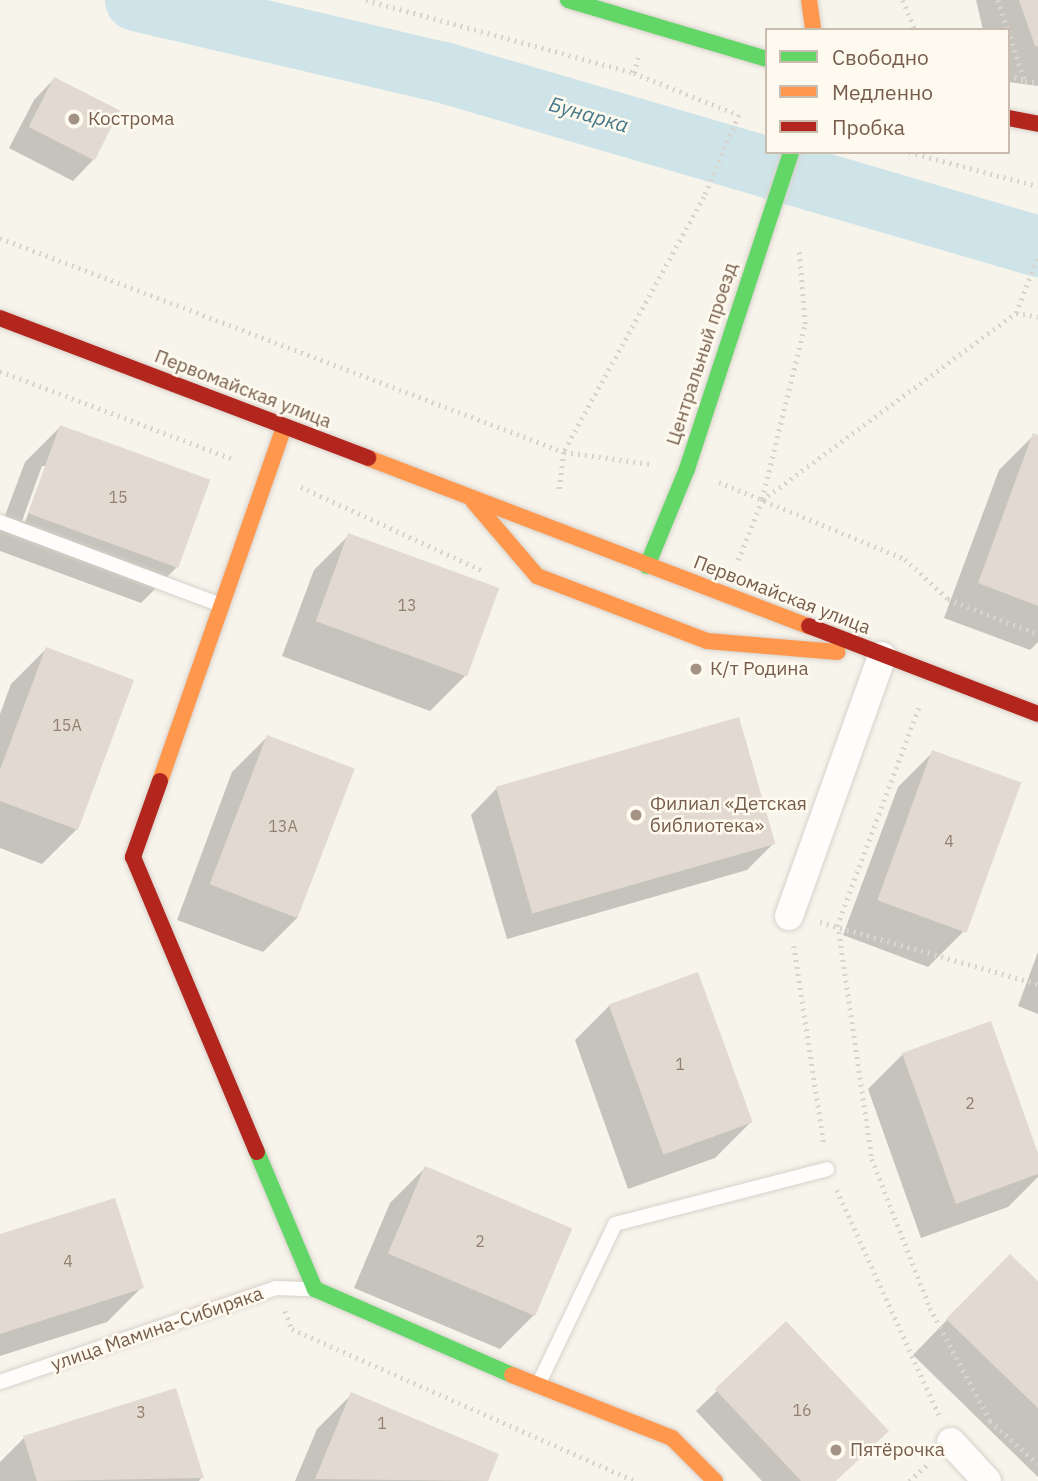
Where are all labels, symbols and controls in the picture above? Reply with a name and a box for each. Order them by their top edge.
legend [765,28,1010,154]
text: Свободно [832,43,929,71]
text: Медленно [832,78,933,106]
water label: Бунарка [546,91,632,137]
place label: Кострома [88,108,174,130]
marker: Кострома [66,111,82,127]
text: Пробка [832,113,905,141]
street label: Центральный проезд [662,260,742,448]
street label: Первомайская улица [151,345,335,433]
house number: 15 [108,487,128,507]
street label: Первомайская улица [690,551,874,639]
house number: 13 [397,595,417,615]
place label: К/т Родина [710,658,809,680]
marker: К/т Родина [688,661,704,677]
house number: 15А [52,715,82,735]
place label: Филиал «Детская библиотека» [650,793,807,837]
marker: Филиал «Детская библиотека» [628,807,644,823]
house number: 13А [268,816,298,836]
house number: 4 [944,831,954,851]
house number: 1 [675,1054,685,1074]
house number: 2 [965,1093,975,1113]
house number: 2 [475,1231,485,1251]
house number: 4 [63,1251,73,1271]
street label: улица Мамина-Сибиряка [48,1282,266,1376]
house number: 16 [792,1400,812,1420]
house number: 3 [136,1402,146,1422]
house number: 1 [377,1413,387,1433]
place label: Пятёрочка [850,1439,945,1461]
marker: Пятёрочка [828,1442,844,1458]

